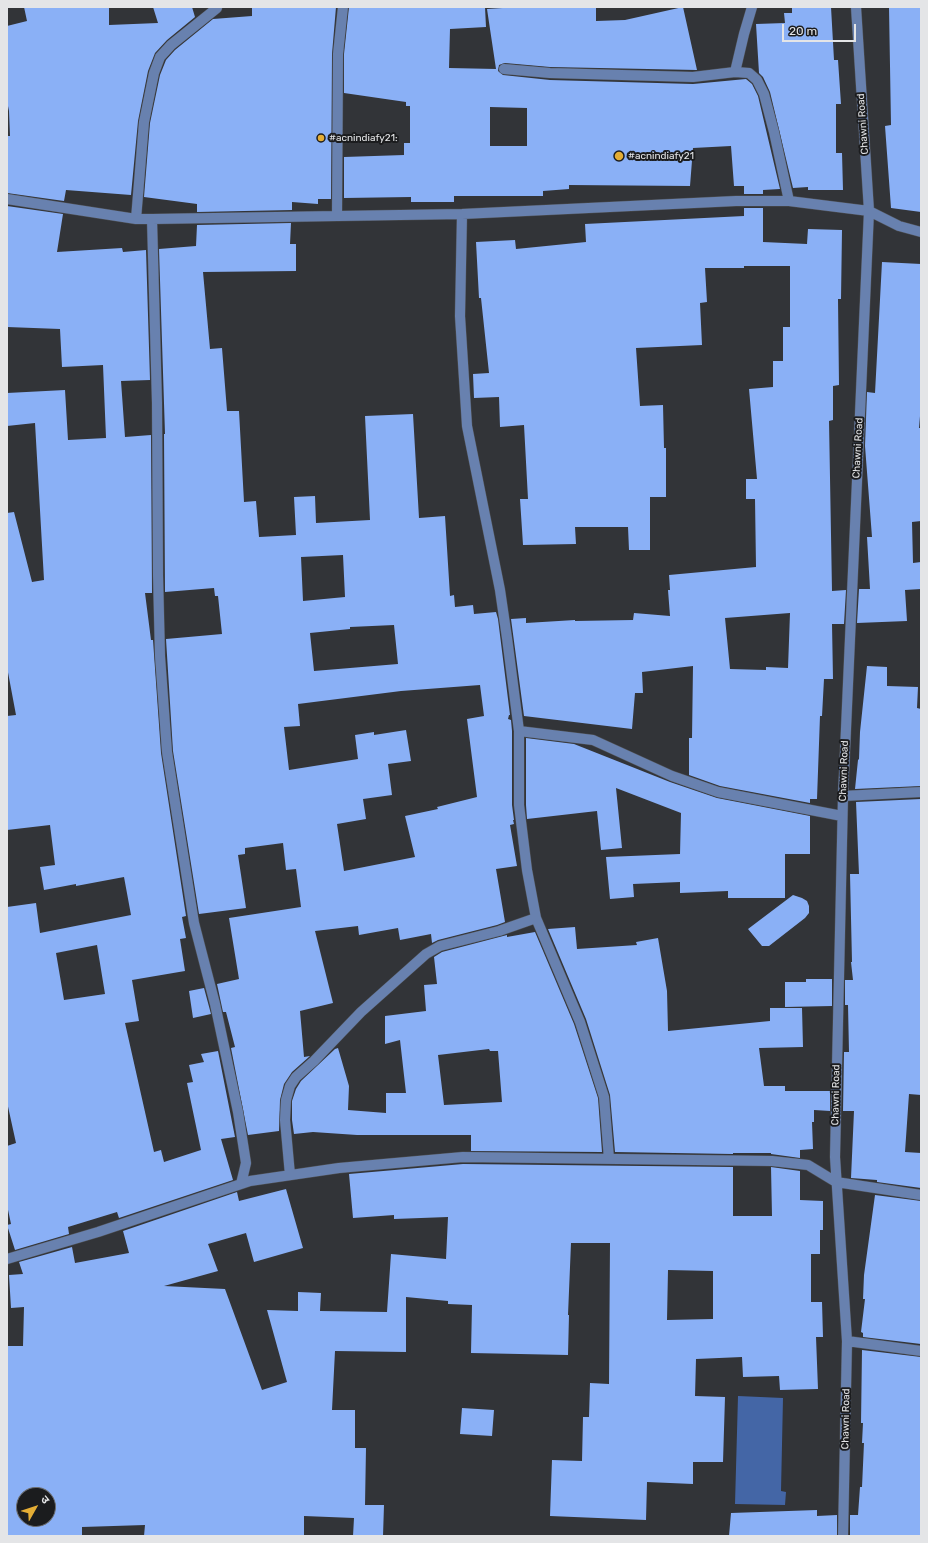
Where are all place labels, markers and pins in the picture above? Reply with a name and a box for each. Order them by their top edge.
place label: #acnindiafy21: [329,132,397,144]
marker: #acnindiafy21: [316,133,326,143]
marker: #acnindiafy21 [613,150,625,162]
place label: #acnindiafy21 [628,150,694,162]

